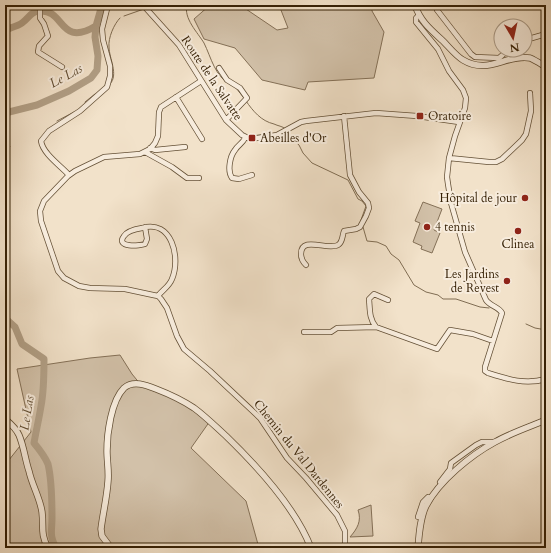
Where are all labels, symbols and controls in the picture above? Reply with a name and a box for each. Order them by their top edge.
north arrow [493,18,533,58]
street label: Route de la Salvatte [178,33,246,123]
text: N [508,39,520,56]
water label: Le Las [46,59,86,92]
place label: Oratoire [428,108,471,124]
marker: Oratoire [415,111,425,121]
place label: Abeilles d'Or [260,130,327,146]
marker: Abeilles d'Or [247,133,257,143]
place label: Hôpital de jour [440,190,518,206]
marker: Hôpital de jour [520,193,530,203]
place label: 4 tennis [435,219,475,235]
marker: 4 tennis [422,222,432,232]
marker: Clinea [513,226,523,236]
place label: Clinea [501,236,535,252]
place label: Les Jardins de Revest [445,266,499,296]
marker: Les Jardins de Revest [502,276,512,286]
water label: Le Las [15,394,39,432]
street label: Chemin du Val Dardennes [250,396,348,512]

